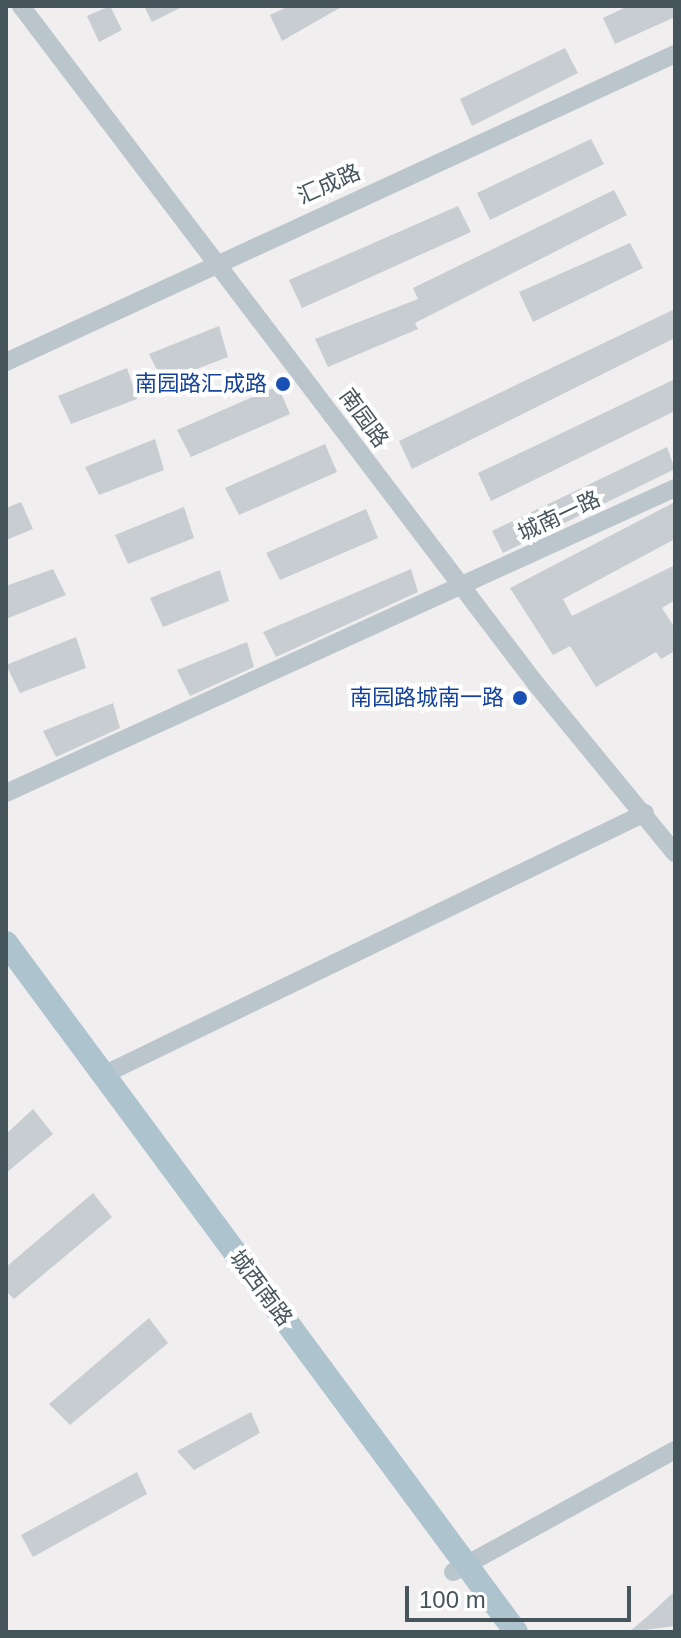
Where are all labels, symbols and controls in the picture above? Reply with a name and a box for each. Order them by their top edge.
street label: 汇成路 [293,159,365,209]
place label: 南园路汇成路 [135,371,267,397]
marker: 南园路汇成路 [274,375,292,393]
street label: 南园路 [334,384,394,452]
street label: 城南一路 [514,485,604,547]
place label: 南园路城南一路 [350,685,504,711]
marker: 南园路城南一路 [511,689,529,707]
street label: 城西南路 [224,1245,298,1331]
scale bar [409,1570,635,1620]
text: 100 m [419,1586,486,1613]

